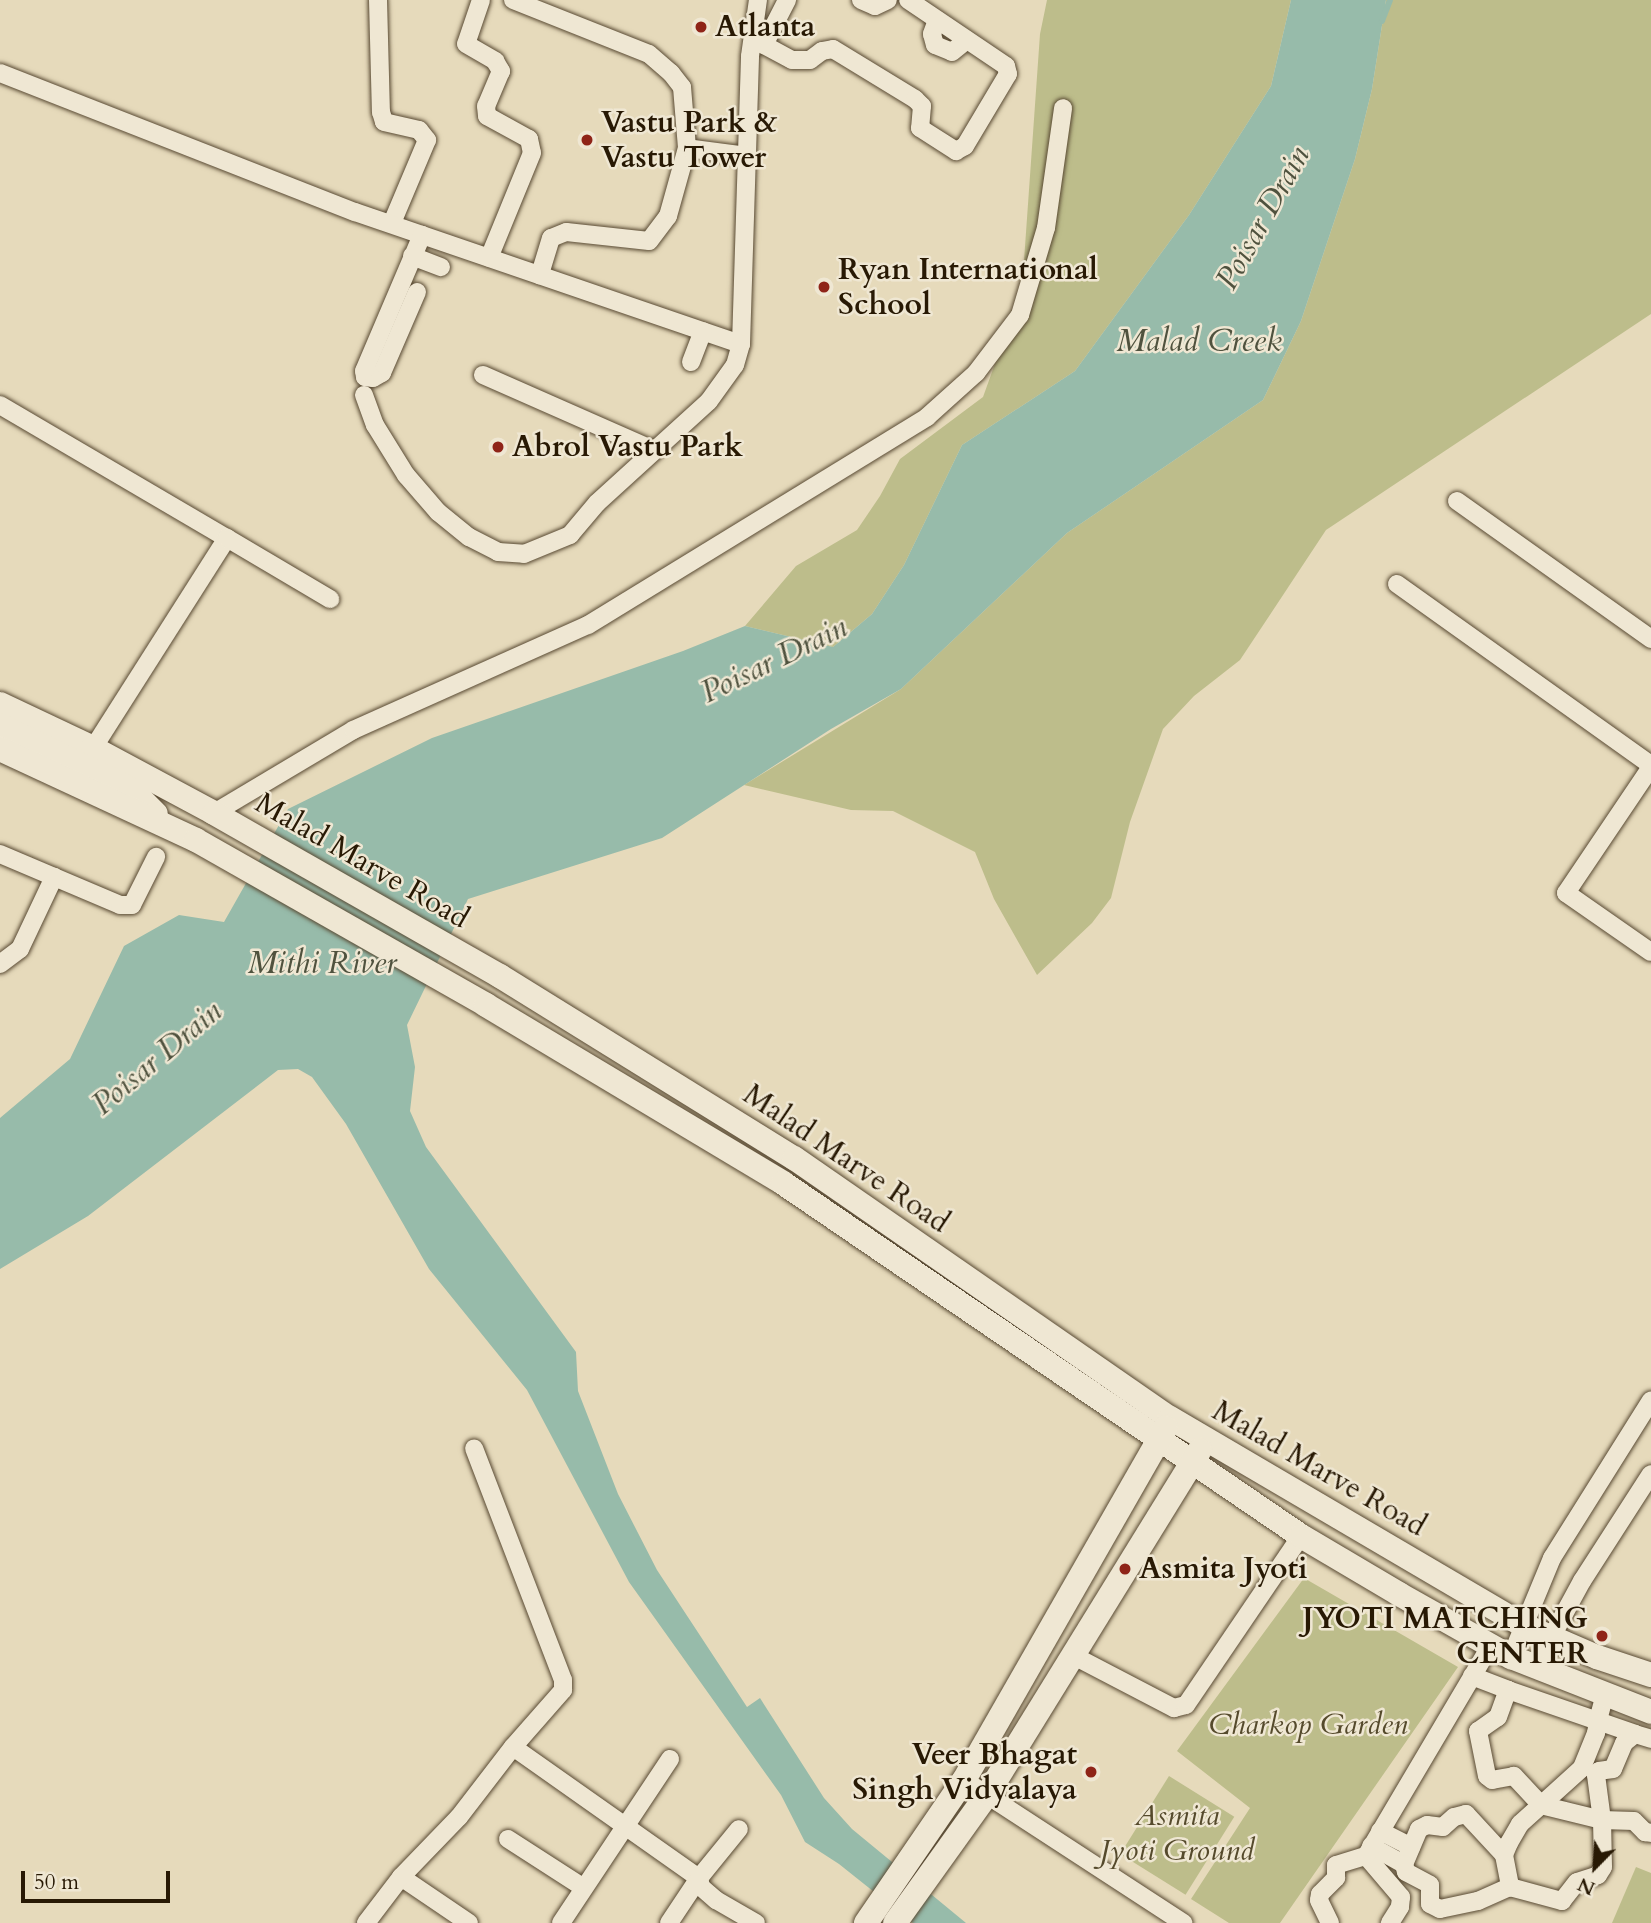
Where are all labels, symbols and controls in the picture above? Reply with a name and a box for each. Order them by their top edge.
place label: Atlanta [715,9,815,45]
marker: Atlanta [693,19,709,35]
place label: Vastu Park & Vastu Tower [601,105,778,176]
marker: Vastu Park & Vastu Tower [579,132,595,148]
water label: Poisar Drain [1208,140,1318,296]
place label: Ryan International School [838,252,1098,322]
marker: Ryan International School [816,279,832,295]
water label: Malad Creek [1116,322,1282,360]
place label: Abrol Vastu Park [512,429,743,465]
marker: Abrol Vastu Park [490,439,506,455]
water label: Poisar Drain [695,608,853,712]
street label: Malad Marve Road [249,785,475,937]
water label: Mithi River [247,944,397,982]
water label: Poisar Drain [84,993,230,1123]
street label: Malad Marve Road [736,1077,956,1241]
street label: Malad Marve Road [1206,1393,1432,1545]
place label: Asmita Jyoti [1139,1551,1308,1587]
marker: Asmita Jyoti [1117,1561,1133,1577]
place label: JYOTI MATCHING CENTER [1302,1601,1588,1672]
marker: JYOTI MATCHING CENTER [1594,1628,1610,1644]
park label: Charkop Garden [1209,1707,1407,1743]
place label: Veer Bhagat Singh Vidyalaya [852,1737,1077,1808]
marker: Veer Bhagat Singh Vidyalaya [1083,1764,1099,1780]
park label: Asmita Jyoti Ground [1100,1798,1254,1868]
north arrow [1560,1832,1630,1902]
scale bar [24,1856,173,1900]
text: 50 m [34,1868,79,1897]
text: N [1574,1871,1599,1901]

